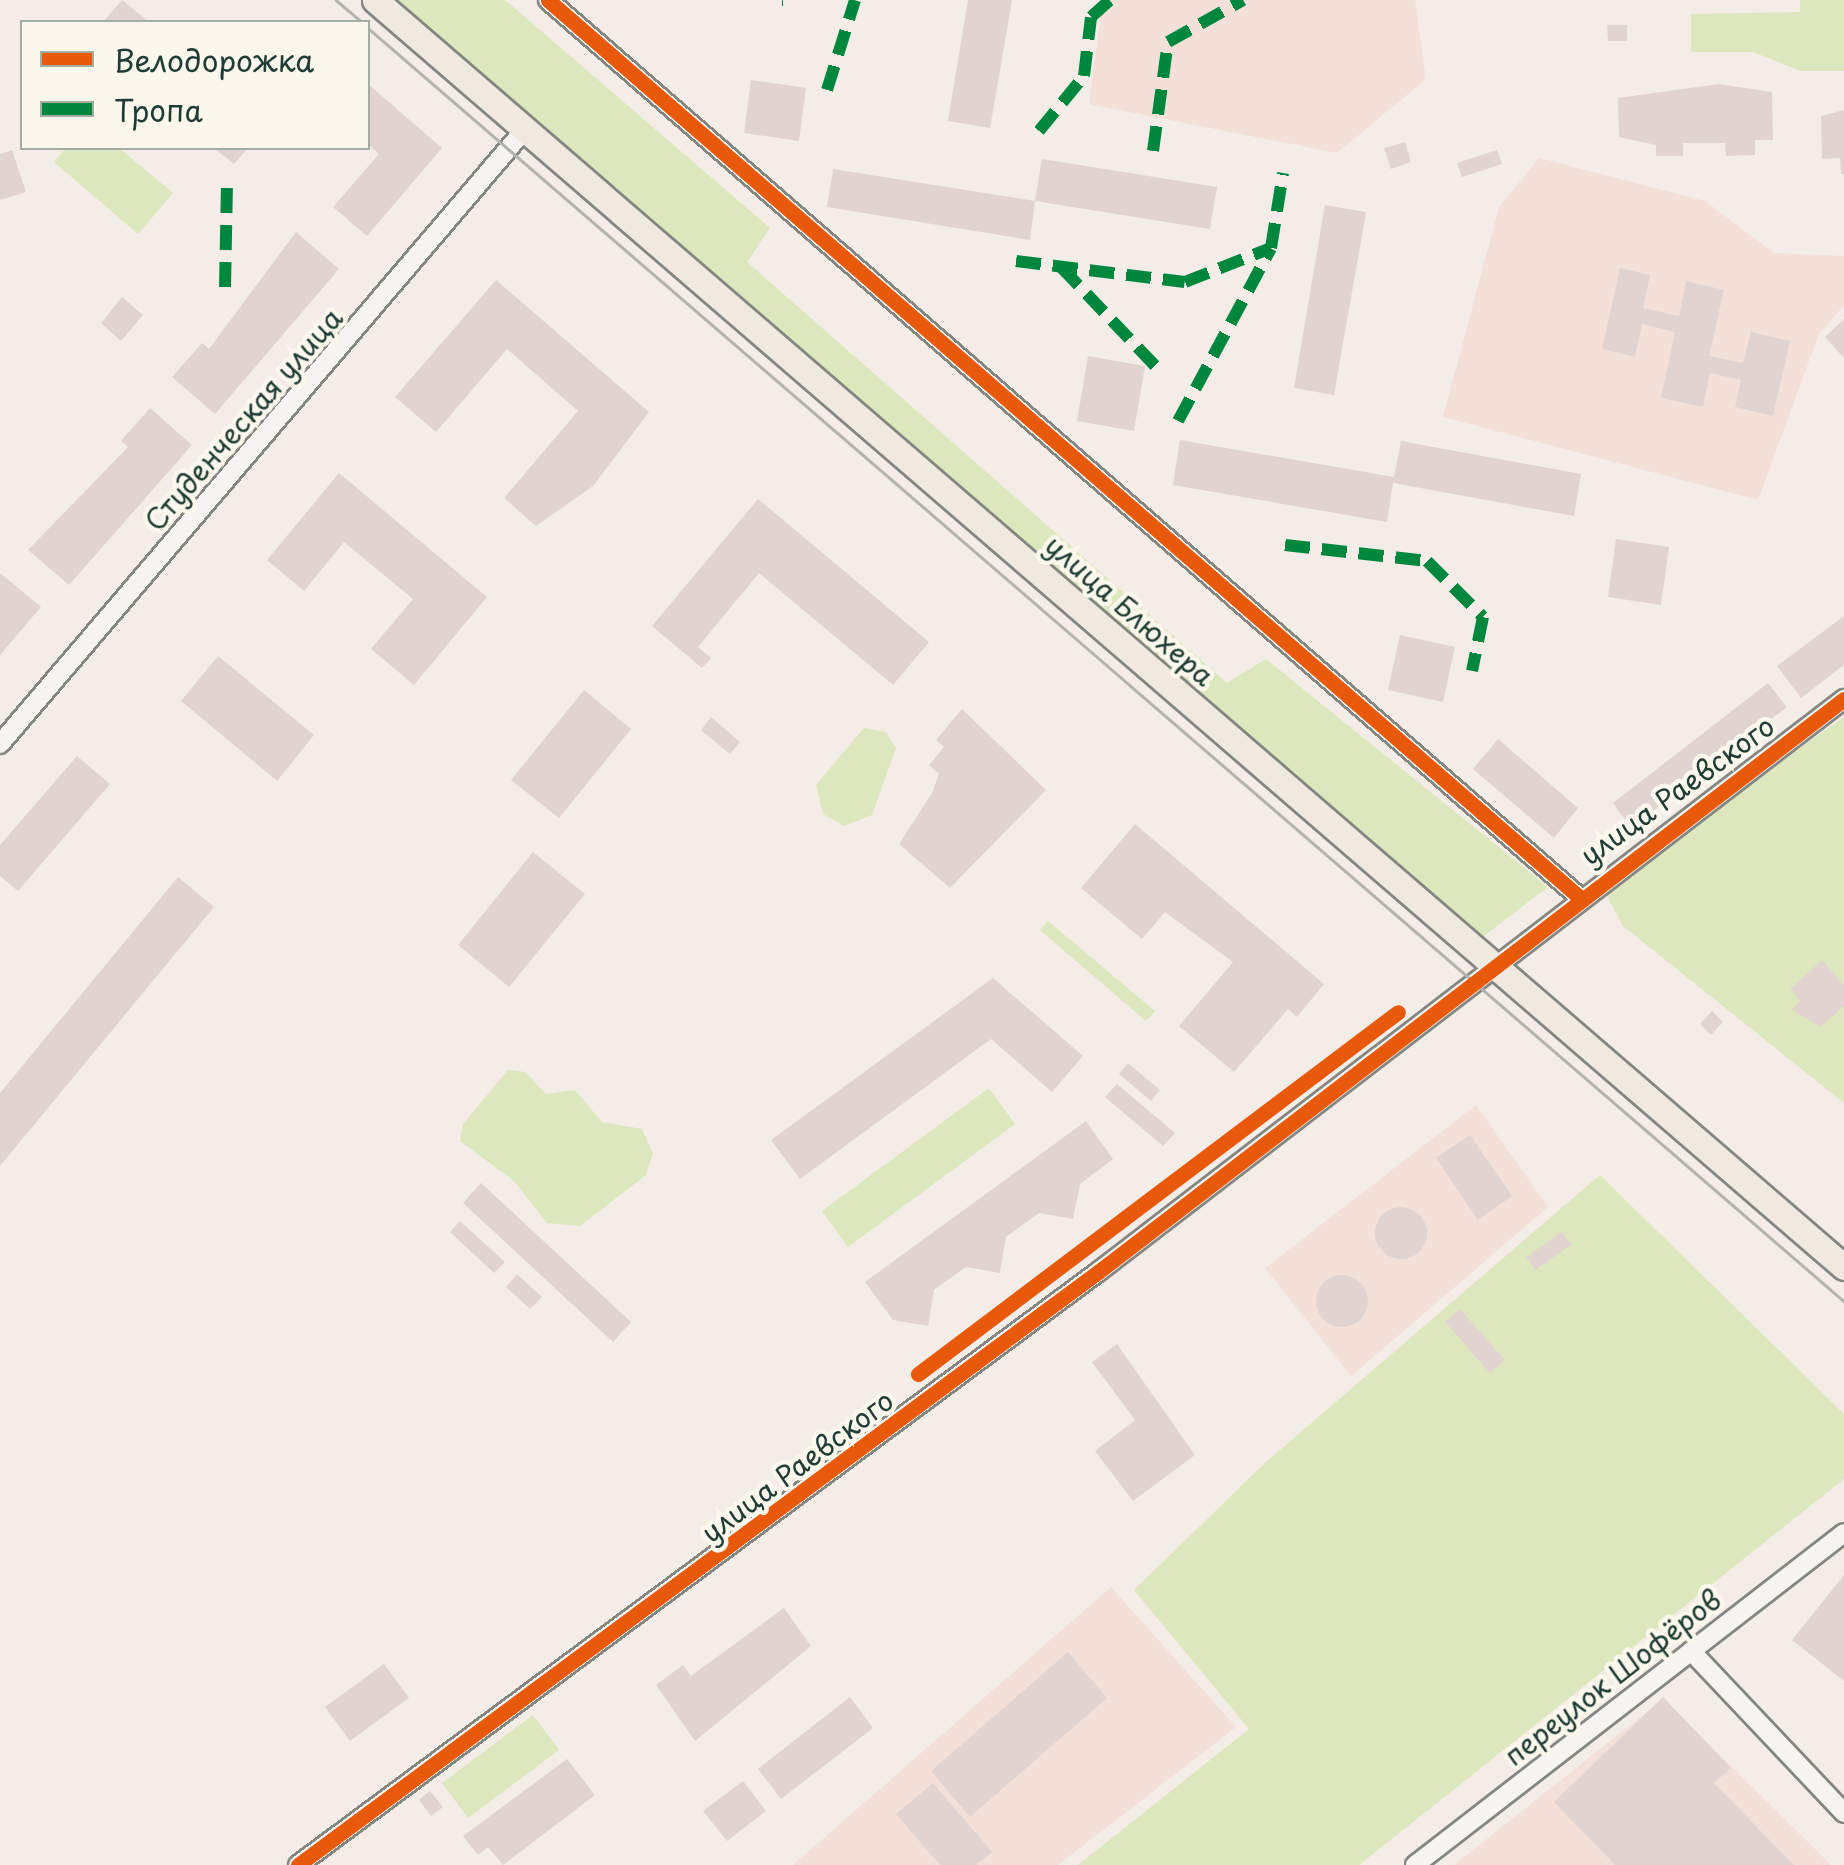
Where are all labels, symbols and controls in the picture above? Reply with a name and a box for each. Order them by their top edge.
legend [20,20,370,150]
text: Велодорожка [114,37,314,82]
text: Тропа [114,87,203,132]
street label: Студенческая улица [137,300,349,538]
street label: улица Блюхера [1038,527,1222,693]
street label: улица Раевского [1573,708,1781,872]
street label: улица Раевского [694,1383,900,1549]
street label: переулок Шофёров [1496,1581,1728,1773]

